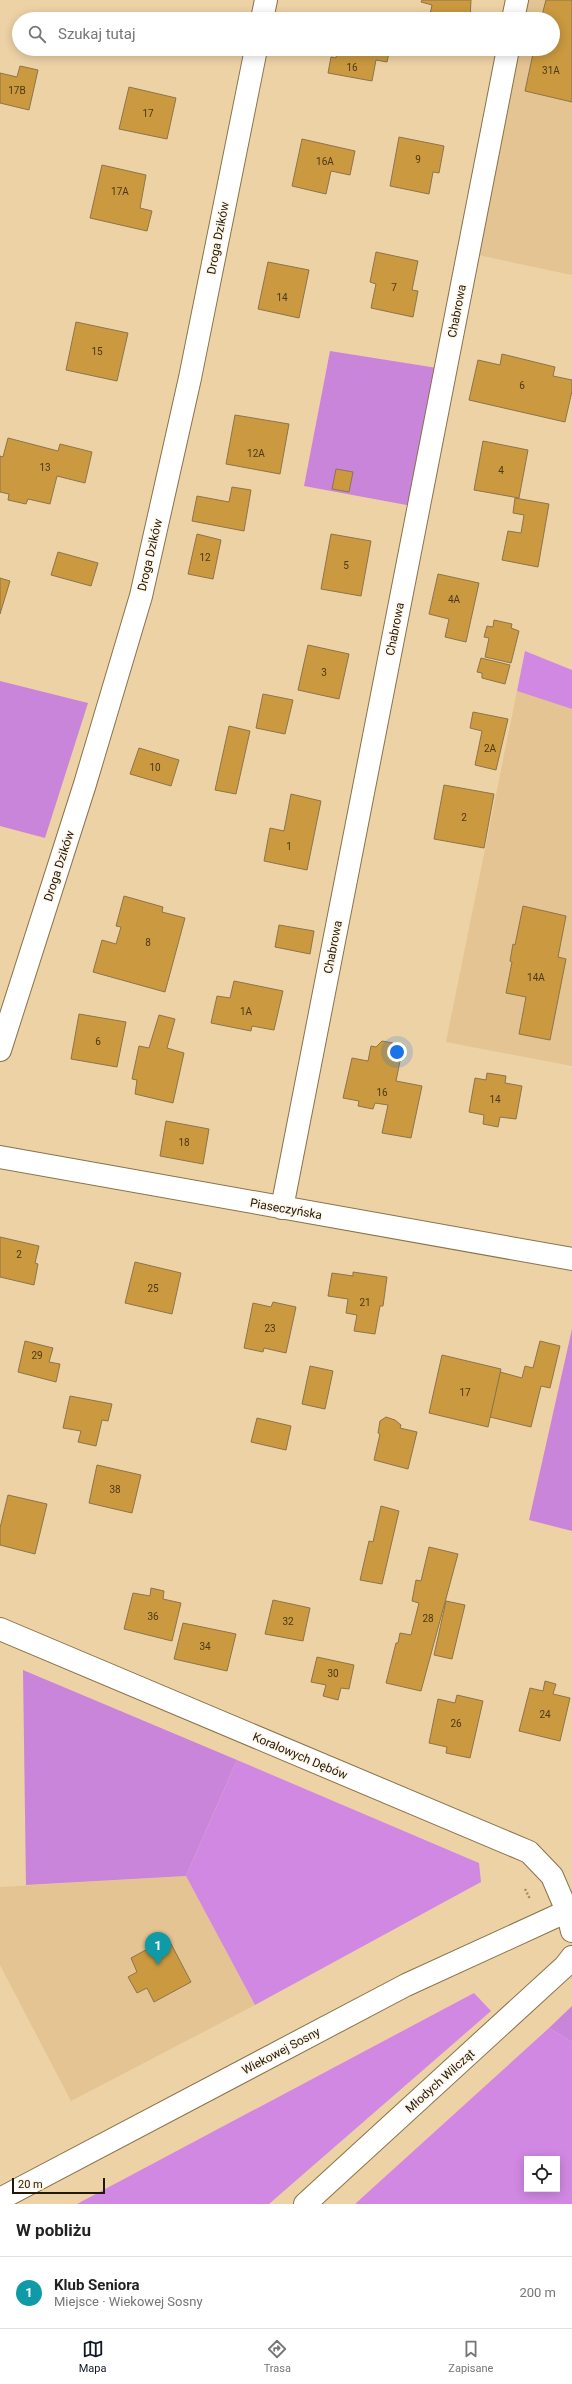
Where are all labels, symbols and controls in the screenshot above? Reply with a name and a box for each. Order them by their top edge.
search box [12,12,560,56]
icon: search [26,23,48,45]
text: Szukaj tutaj [58,25,136,43]
house number: 16 [346,62,358,73]
house number: 31A [542,65,560,76]
house number: 17B [8,85,26,96]
house number: 17 [142,108,154,119]
house number: 9 [415,154,421,165]
house number: 16A [316,156,334,167]
house number: 17A [111,186,129,197]
street label: Droga Dzików [204,201,232,275]
house number: 7 [391,282,397,293]
street label: Chabrowa [445,283,469,339]
house number: 14 [276,292,288,303]
house number: 15 [91,346,103,357]
house number: 6 [519,380,525,391]
house number: 12A [247,448,265,459]
house number: 13 [39,462,51,473]
house number: 4 [498,465,504,476]
street label: Droga Dzików [135,518,165,592]
house number: 12 [199,552,211,563]
house number: 5 [343,560,349,571]
house number: 4A [448,594,461,605]
street label: Chabrowa [383,601,407,657]
house number: 3 [321,667,327,678]
house number: 2A [484,743,497,754]
house number: 10 [149,762,161,773]
house number: 2 [461,812,467,823]
street label: Droga Dzików [41,829,77,903]
house number: 1 [286,841,292,852]
street label: Chabrowa [321,919,345,975]
house number: 8 [145,937,151,948]
house number: 14A [527,972,545,983]
house number: 1A [240,1006,253,1017]
house number: 6 [95,1036,101,1047]
your location [387,1042,407,1062]
house number: 16 [376,1087,388,1098]
house number: 14 [489,1094,501,1105]
house number: 18 [178,1137,190,1148]
street label: Piaseczyńska [249,1196,323,1222]
house number: 2 [16,1249,22,1260]
house number: 25 [147,1283,159,1294]
house number: 21 [359,1297,371,1308]
house number: 23 [264,1323,276,1334]
house number: 29 [31,1350,43,1361]
house number: 17 [459,1387,471,1398]
house number: 38 [109,1484,121,1495]
house number: 36 [147,1611,159,1622]
house number: 28 [422,1613,434,1624]
house number: 32 [282,1616,294,1627]
house number: 34 [199,1641,211,1652]
house number: 30 [327,1668,339,1679]
house number: 24 [539,1709,551,1720]
house number: 26 [450,1718,462,1729]
street label: Koralowych Dębów [250,1730,350,1782]
pin: 1 [145,1932,171,1965]
street label: Wiekowej Sosny [239,2024,323,2077]
street label: Młodych Wilcząt [403,2046,477,2116]
map controls [524,2156,560,2192]
button: locate [524,2156,560,2192]
scale bar [12,2176,105,2195]
text: 20 m [18,2178,43,2191]
text: W pobliżu [16,2220,91,2240]
text: Klub Seniora [54,2276,140,2294]
text: 1 [25,2285,33,2300]
text: 200 m [519,2285,556,2300]
text: Miejsce · Wiekowej Sosny [54,2294,203,2309]
tab: Mapa [79,2338,106,2375]
tab: Trasa [264,2338,291,2375]
tab: Zapisane [448,2338,493,2375]

